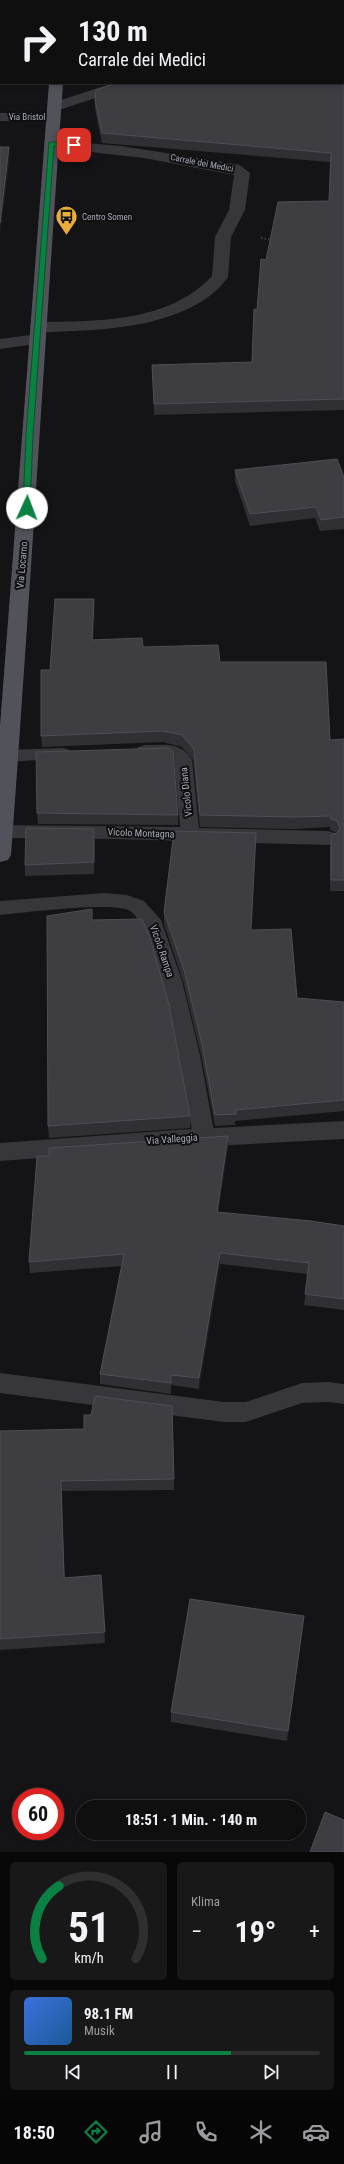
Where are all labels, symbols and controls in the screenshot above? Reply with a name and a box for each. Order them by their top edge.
text: 130 m [78,15,148,48]
icon: right [12,16,64,68]
text: Carrale dei Medici [78,49,206,70]
street label: Via Bristol [9,112,45,122]
pin [57,128,91,162]
icon: arrive [63,134,85,156]
street label: Carrale dei Medici [170,152,234,174]
bus stop icon: Centro Somen [53,204,79,237]
place label: Centro Somen [82,212,132,222]
position arrow [6,487,48,529]
street label: Via Locarno [14,541,30,589]
street label: Vicolo Diana [178,767,194,817]
street label: Vicolo Montagna [107,826,175,840]
street label: Vicolo Rampa [148,923,176,979]
street label: Via Valleggia [146,1132,198,1146]
speed limit sign: 60 [12,1788,64,1840]
text: 18:51 · 1 Min. · 140 m [125,1811,257,1829]
text: Klima [191,1894,220,1909]
text: 51 [67,1903,110,1952]
text: 19° [235,1914,277,1949]
text: − [191,1919,202,1944]
text: + [309,1919,320,1944]
text: km/h [74,1950,103,1966]
text: 98.1 FM [84,2005,133,2023]
text: Musik [84,2023,115,2038]
icon: previous [62,2061,84,2083]
icon: pause [161,2061,183,2083]
icon: next [260,2061,282,2083]
icon: directions [82,2118,110,2146]
icon: music [137,2118,165,2146]
icon: phone [192,2118,220,2146]
icon: climate [247,2118,275,2146]
icon: car [302,2118,330,2146]
text: 18:50 [14,2122,55,2143]

